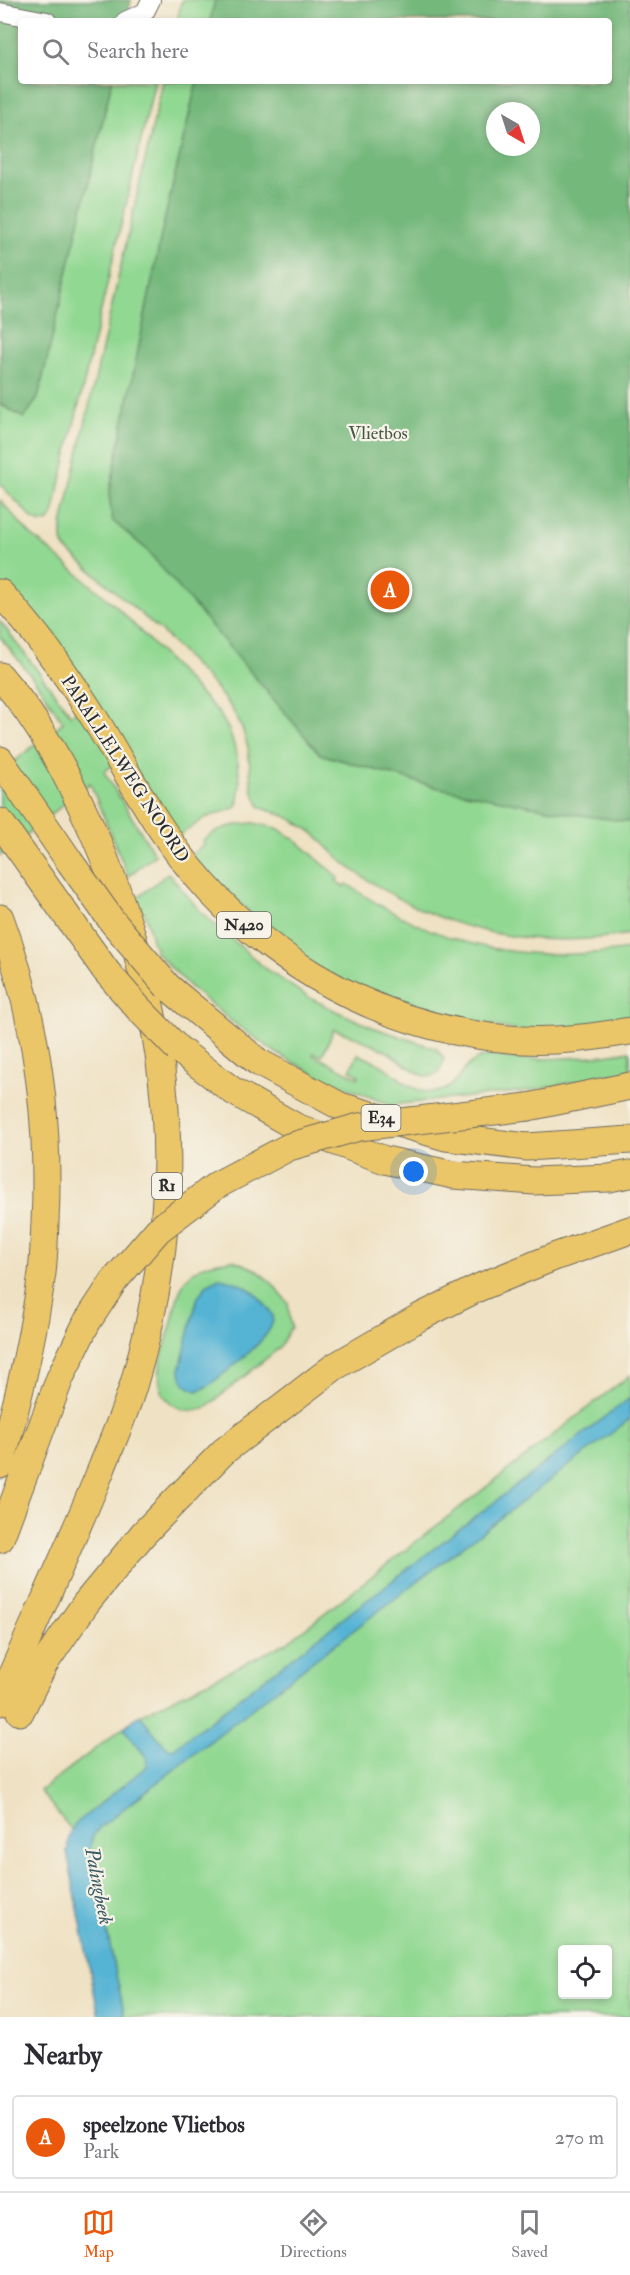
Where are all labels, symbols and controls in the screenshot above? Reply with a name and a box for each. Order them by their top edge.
search box [18,18,612,84]
icon: search [39,35,72,68]
text: Search here [87,37,189,65]
north arrow [486,102,540,156]
park label: Vlietbos [348,422,408,445]
pin: A [370,568,410,612]
street label: PARALLELWEG NOORD [56,671,194,867]
road number: N420 [217,912,271,938]
road number: E34 [362,1105,400,1131]
your location [399,1157,428,1186]
road number: R1 [152,1173,182,1199]
water label: Palingbeek [79,1844,119,1927]
map controls [558,1945,612,1999]
button: locate [558,1945,612,1999]
text: Nearby [24,2040,102,2072]
text: speelzone Vlietbos [83,2111,245,2139]
text: A [39,2125,52,2150]
text: 270 m [555,2125,604,2150]
text: Park [83,2139,119,2164]
tab: Map [82,2206,115,2262]
tab: Directions [280,2206,347,2262]
tab: Saved [511,2206,548,2262]

